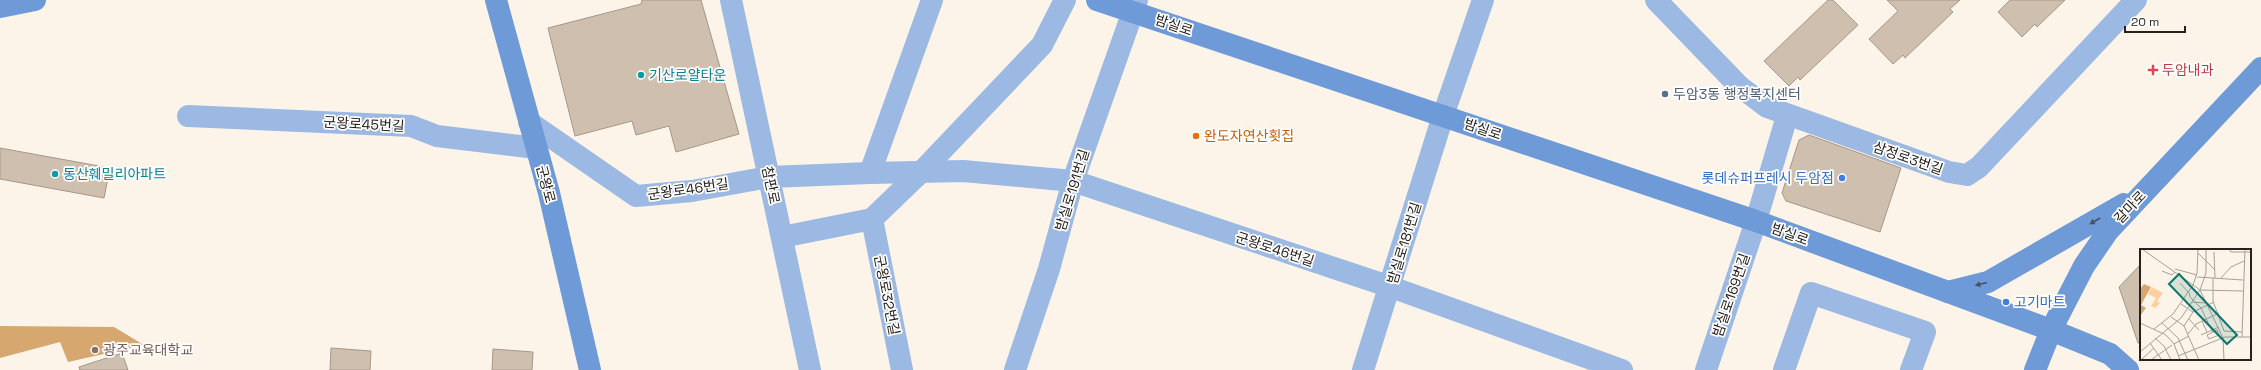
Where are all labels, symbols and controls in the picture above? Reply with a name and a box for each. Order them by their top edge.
scale bar [2125,8,2185,34]
street label: 밤실로 [1153,10,1195,40]
text: 20 m [2131,14,2159,30]
place label: 두암내과 [2162,61,2214,79]
marker: 두암내과 [2147,64,2159,76]
place label: 기산로얄타운 [649,66,726,84]
marker: 기산로얄타운 [636,70,646,80]
place label: 두암3동 행정복지센터 [1673,85,1801,103]
marker: 두암3동 행정복지센터 [1660,89,1670,99]
street label: 군왕로45번길 [323,113,405,135]
street label: 밤실로 [1462,114,1504,144]
place label: 완도자연산횟집 [1204,127,1294,145]
marker: 완도자연산횟집 [1191,131,1201,141]
street label: 삼정로3번길 [1871,138,1945,178]
street label: 밤실로191번길 [1051,147,1093,233]
street label: 군왕로 [532,163,560,205]
street label: 참판로 [758,164,784,206]
place label: 동산훼밀리아파트 [63,165,166,183]
marker: 동산훼밀리아파트 [50,169,60,179]
place label: 롯데슈퍼프레시 두암점 [1702,169,1834,187]
marker: 롯데슈퍼프레시 두암점 [1837,173,1847,183]
street label: 군왕로46번길 [646,174,730,204]
street label: 갈마로 [2110,187,2150,227]
street label: 밤실로181번길 [1383,200,1425,286]
one-way arrow [2089,218,2101,224]
street label: 밤실로 [1769,219,1811,249]
street label: 군왕로46번길 [1233,228,1317,270]
inset map [2140,249,2251,360]
street label: 밤실로169번길 [1708,251,1754,339]
street label: 군왕로32번길 [870,253,904,337]
one-way arrow [1975,281,1987,287]
place label: 고기마트 [2014,293,2066,311]
marker: 고기마트 [2001,297,2011,307]
place label: 광주교육대학교 [103,341,193,359]
marker: 광주교육대학교 [90,345,100,355]

